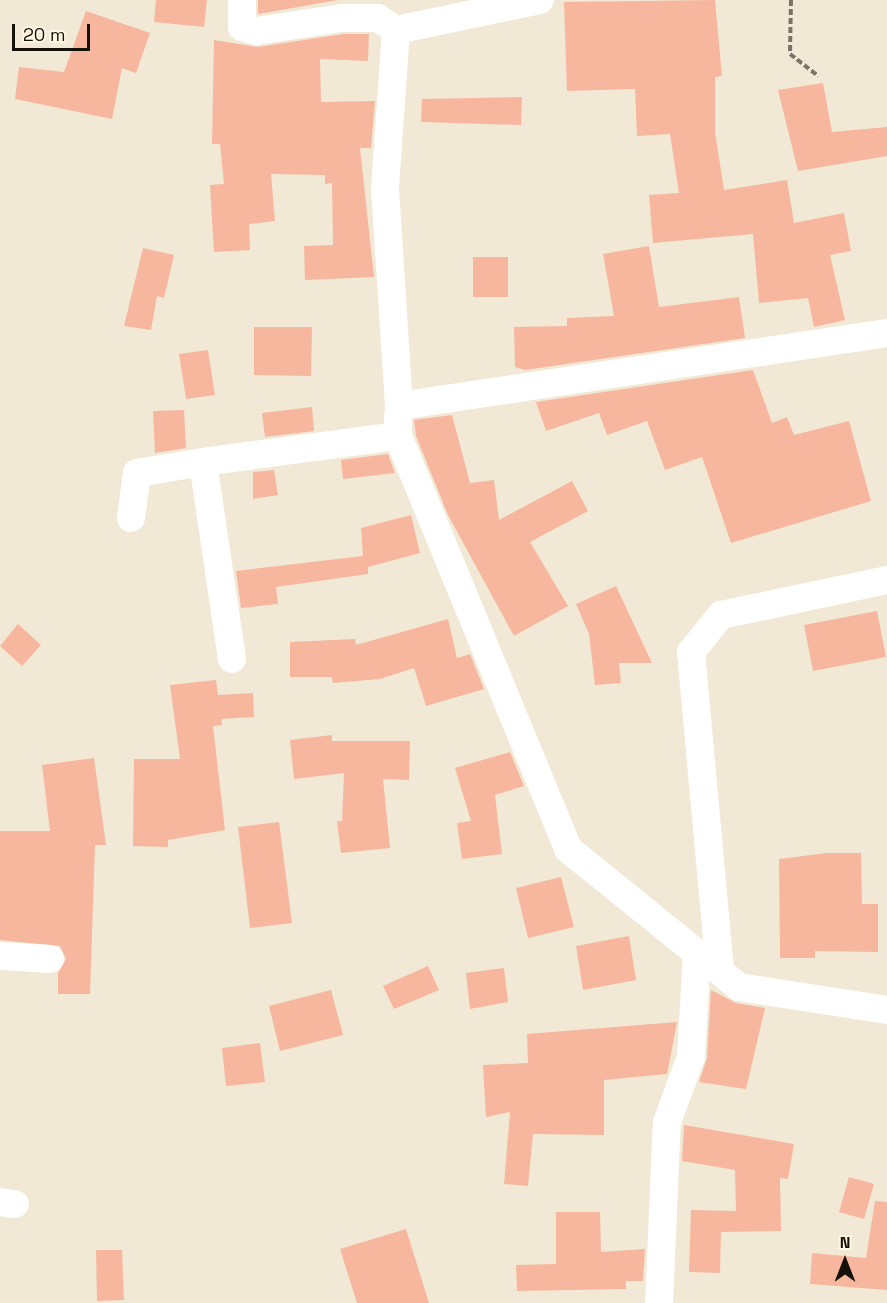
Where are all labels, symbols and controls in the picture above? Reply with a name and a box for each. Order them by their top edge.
scale bar [15,12,93,50]
text: 20 m [23,23,66,46]
north arrow [815,1231,875,1291]
text: N [840,1232,850,1253]

